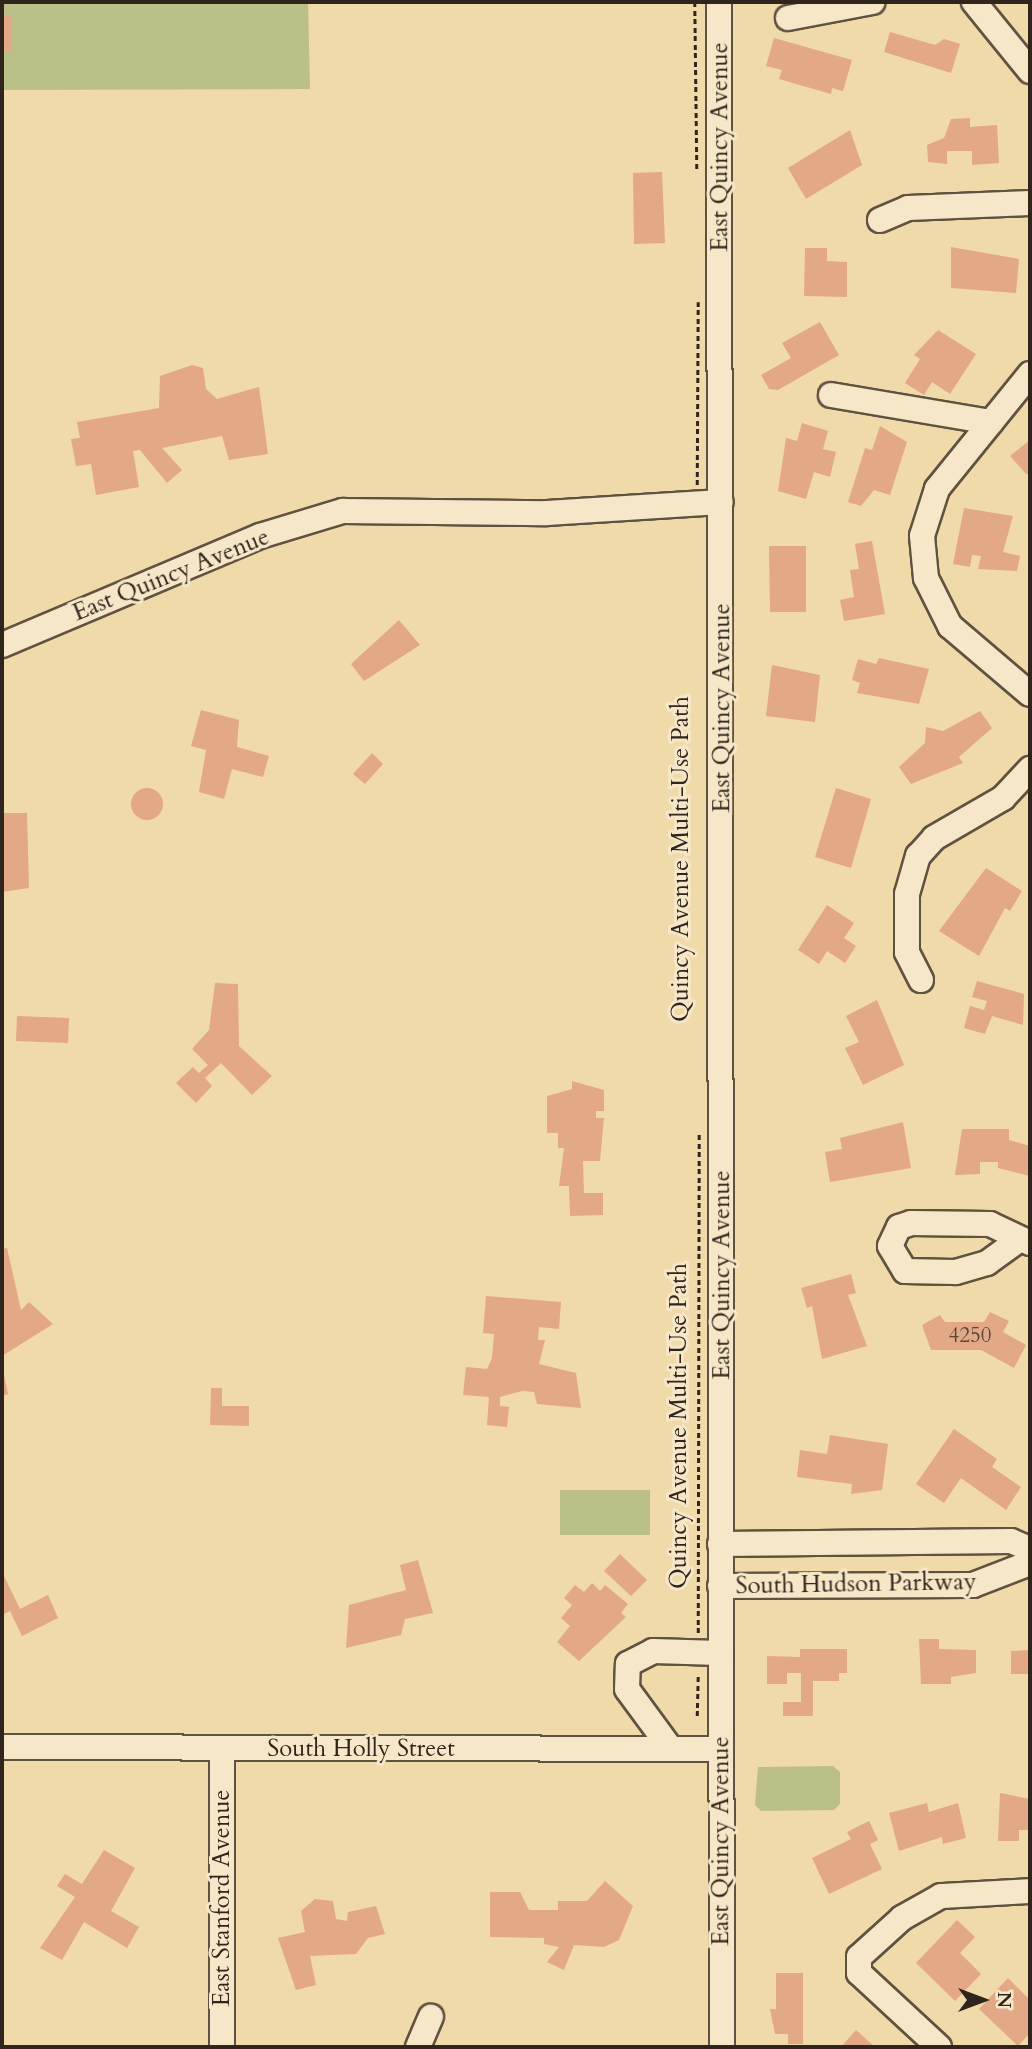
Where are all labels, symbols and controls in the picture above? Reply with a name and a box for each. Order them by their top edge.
street label: East Quincy Avenue [706,42,734,252]
street label: East Quincy Avenue [69,522,273,628]
street label: East Quincy Avenue [708,603,736,813]
street label: Quincy Avenue Multi-Use Path [667,696,695,1022]
street label: East Quincy Avenue [708,1170,736,1380]
street label: Quincy Avenue Multi-Use Path [665,1263,693,1589]
house number: 4250 [948,1323,992,1349]
street label: South Hudson Parkway [735,1567,977,1601]
street label: South Holly Street [267,1735,455,1763]
street label: East Quincy Avenue [707,1736,735,1946]
street label: East Stanford Avenue [208,1790,236,2006]
north arrow [948,1965,1018,2035]
text: N [991,1992,1017,2008]

